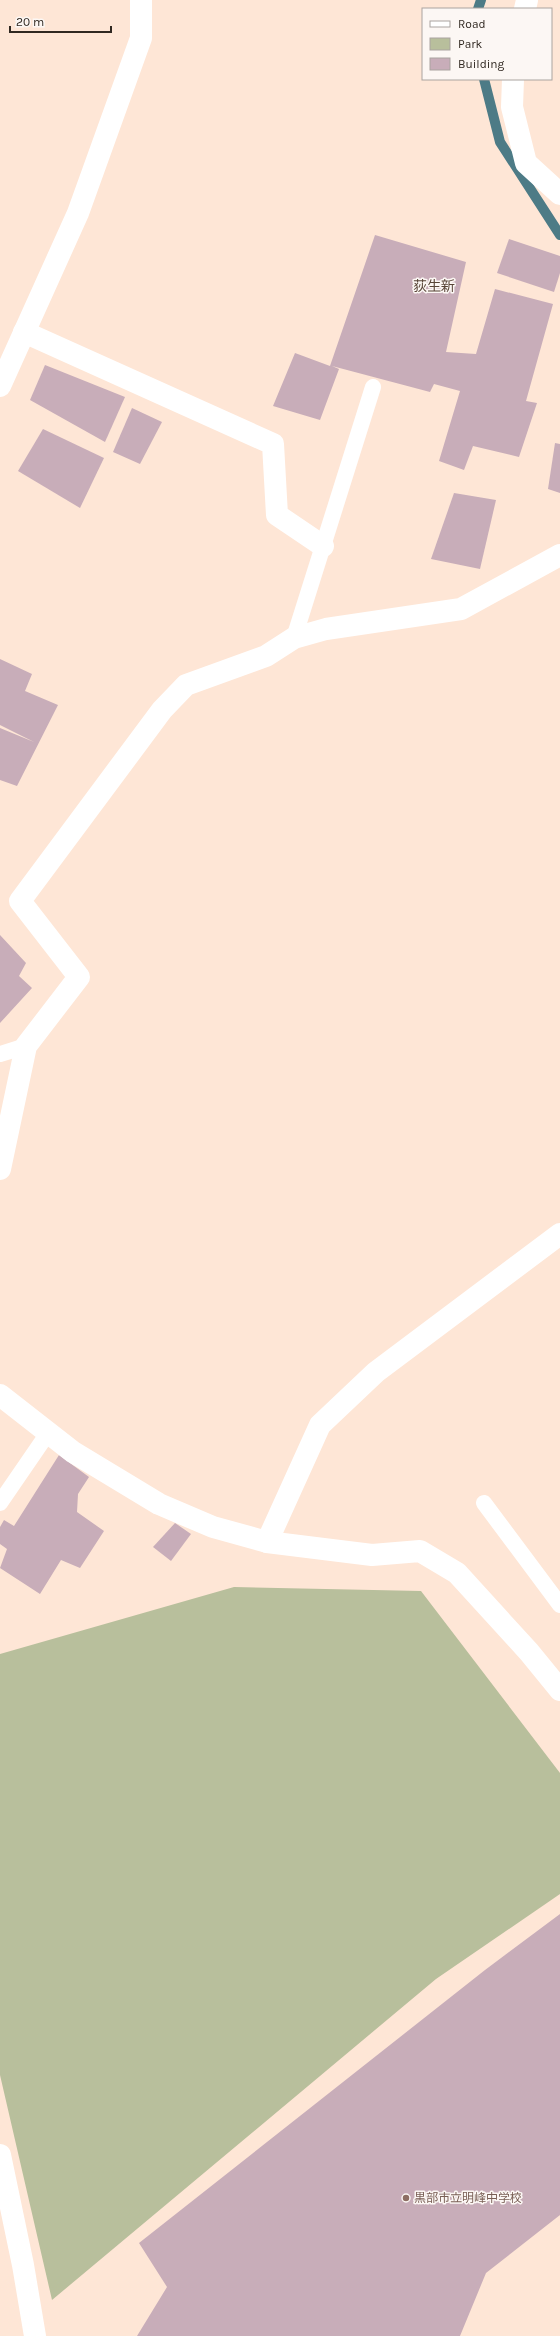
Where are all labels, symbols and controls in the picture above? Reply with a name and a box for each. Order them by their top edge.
scale bar [10,8,111,34]
legend [422,8,552,80]
text: 20 m [16,15,44,29]
text: Road [458,17,486,31]
text: Park [458,37,483,51]
text: Building [458,57,505,71]
district label: 荻生新 [413,278,455,295]
place label: 黒部市立明峰中学校 [414,2191,522,2205]
marker: 黒部市立明峰中学校 [401,2193,411,2203]

